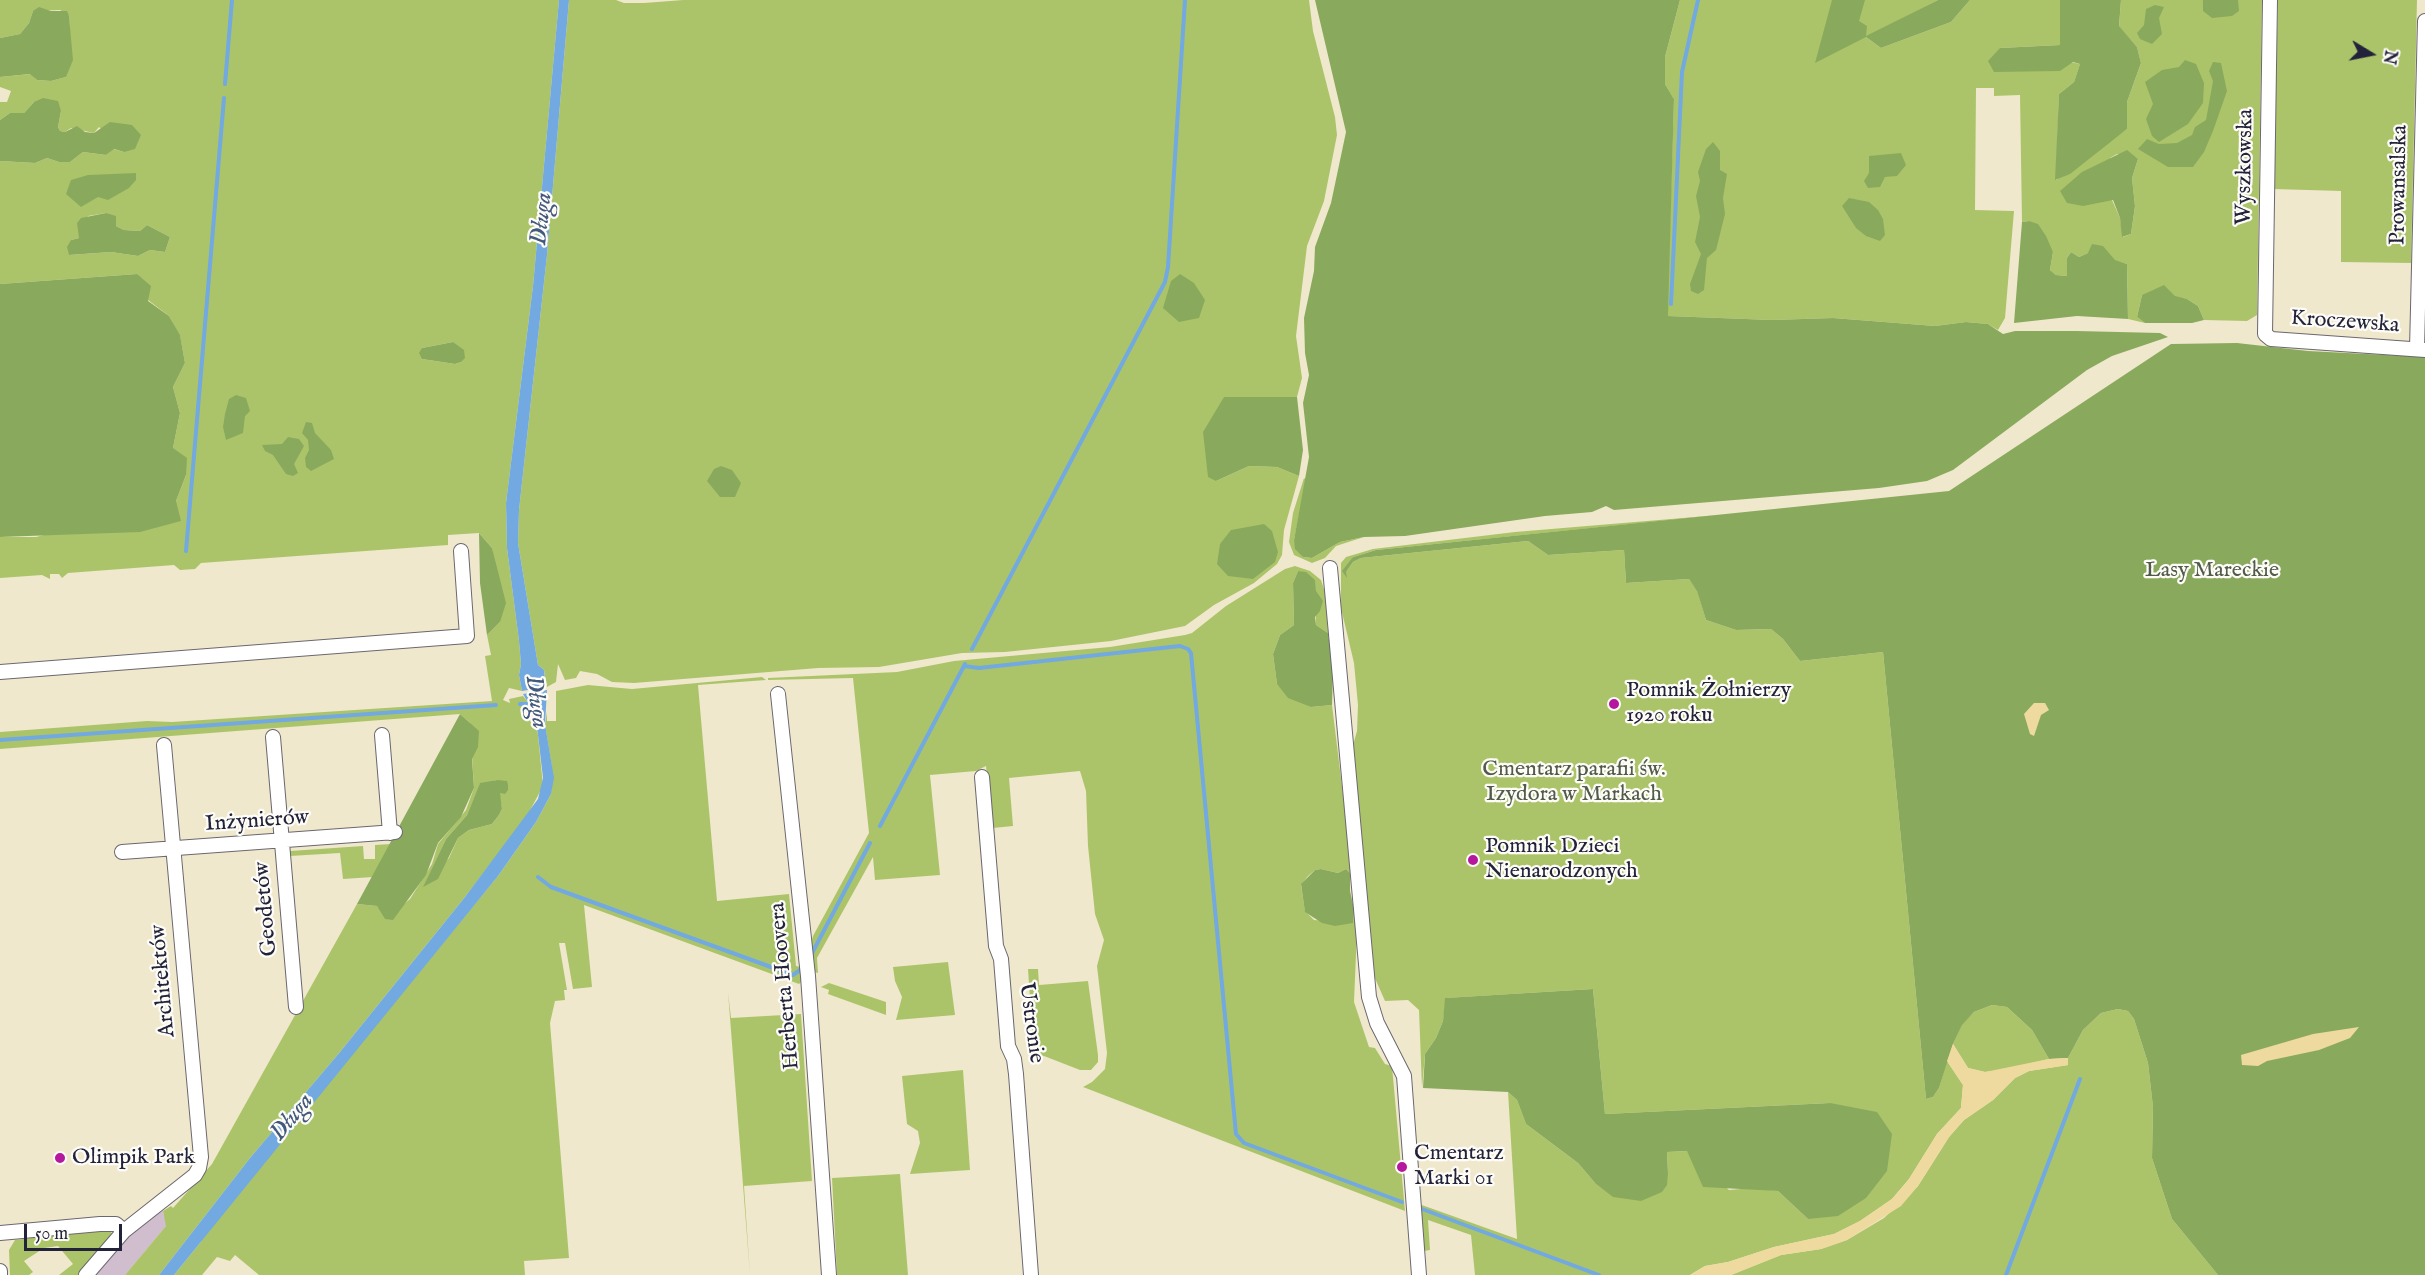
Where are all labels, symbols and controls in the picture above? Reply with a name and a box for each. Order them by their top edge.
north arrow [2341,24,2401,84]
text: N [2378,49,2400,66]
street label: Wyszkowska [2232,109,2260,225]
street label: Prowansalska [2386,125,2414,245]
water label: Długa [526,191,560,247]
street label: Kroczewska [2290,306,2400,340]
park label: Lasy Mareckie [2145,558,2279,584]
water label: Długa [517,674,553,730]
place label: Pomnik Żołnierzy 1920 roku [1626,678,1791,730]
marker: Pomnik Żołnierzy 1920 roku [1607,697,1621,711]
park label: Cmentarz parafii św. Izydora w Markach [1482,757,1666,808]
street label: Inżynierów [204,805,310,839]
place label: Pomnik Dzieci Nienarodzonych [1485,834,1638,885]
marker: Pomnik Dzieci Nienarodzonych [1466,853,1480,867]
street label: Geodetów [250,861,284,957]
street label: Herberta Hoovera [766,901,806,1071]
street label: Architektów [146,924,182,1038]
street label: Ustronie [1011,981,1049,1065]
water label: Długa [265,1088,321,1148]
place label: Cmentarz Marki 01 [1414,1141,1504,1192]
place label: Olimpik Park [72,1145,195,1171]
marker: Olimpik Park [53,1151,67,1165]
marker: Cmentarz Marki 01 [1395,1160,1409,1174]
scale bar [27,1212,124,1250]
text: 50 m [35,1223,68,1246]

